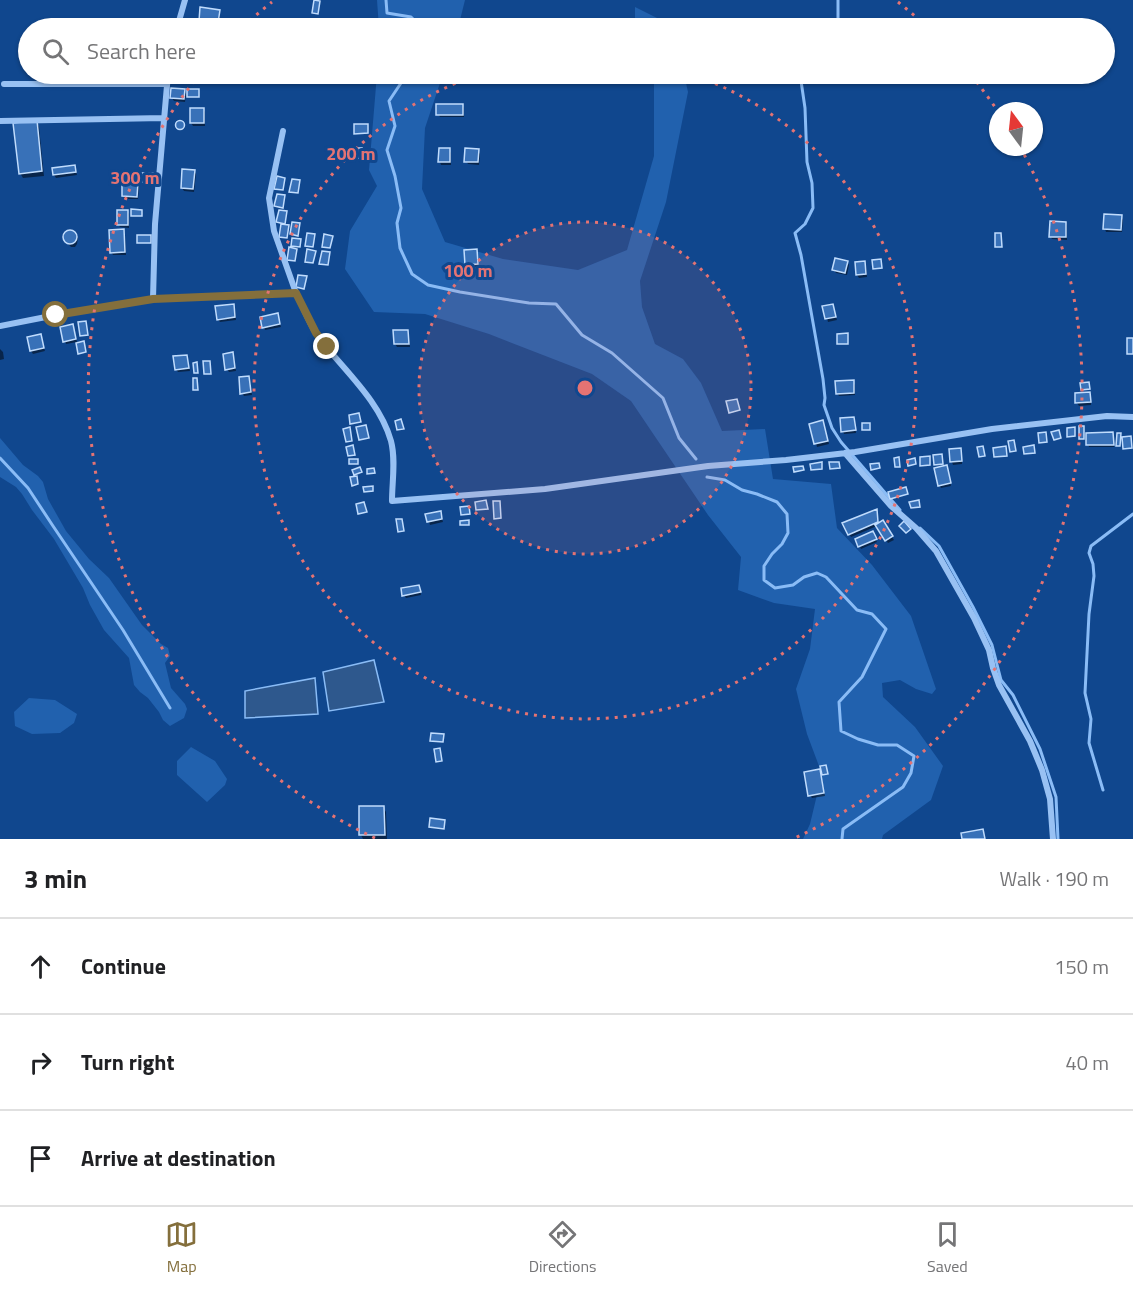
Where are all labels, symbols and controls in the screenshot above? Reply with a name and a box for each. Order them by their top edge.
search box [18,18,1115,84]
text: Search here [87,34,196,68]
icon: search [39,35,72,68]
north arrow [989,102,1043,156]
text: 200 m [326,140,376,167]
text: 300 m [110,164,160,191]
text: 100 m [443,257,493,284]
route start [42,301,68,327]
route end [313,333,339,359]
centre of rings [575,378,595,398]
text: 3 min [24,859,87,898]
text: Walk · 190 m [1000,863,1109,894]
text: Continue [81,949,166,983]
icon: ahead [24,950,57,983]
text: 150 m [1054,951,1109,982]
text: Turn right [81,1045,175,1079]
icon: right [24,1046,57,1079]
text: 40 m [1065,1047,1109,1078]
text: Arrive at destination [81,1141,276,1175]
icon: arrive [24,1142,57,1175]
tab: Map [165,1218,198,1278]
tab: Directions [529,1218,597,1278]
tab: Saved [927,1218,968,1278]

